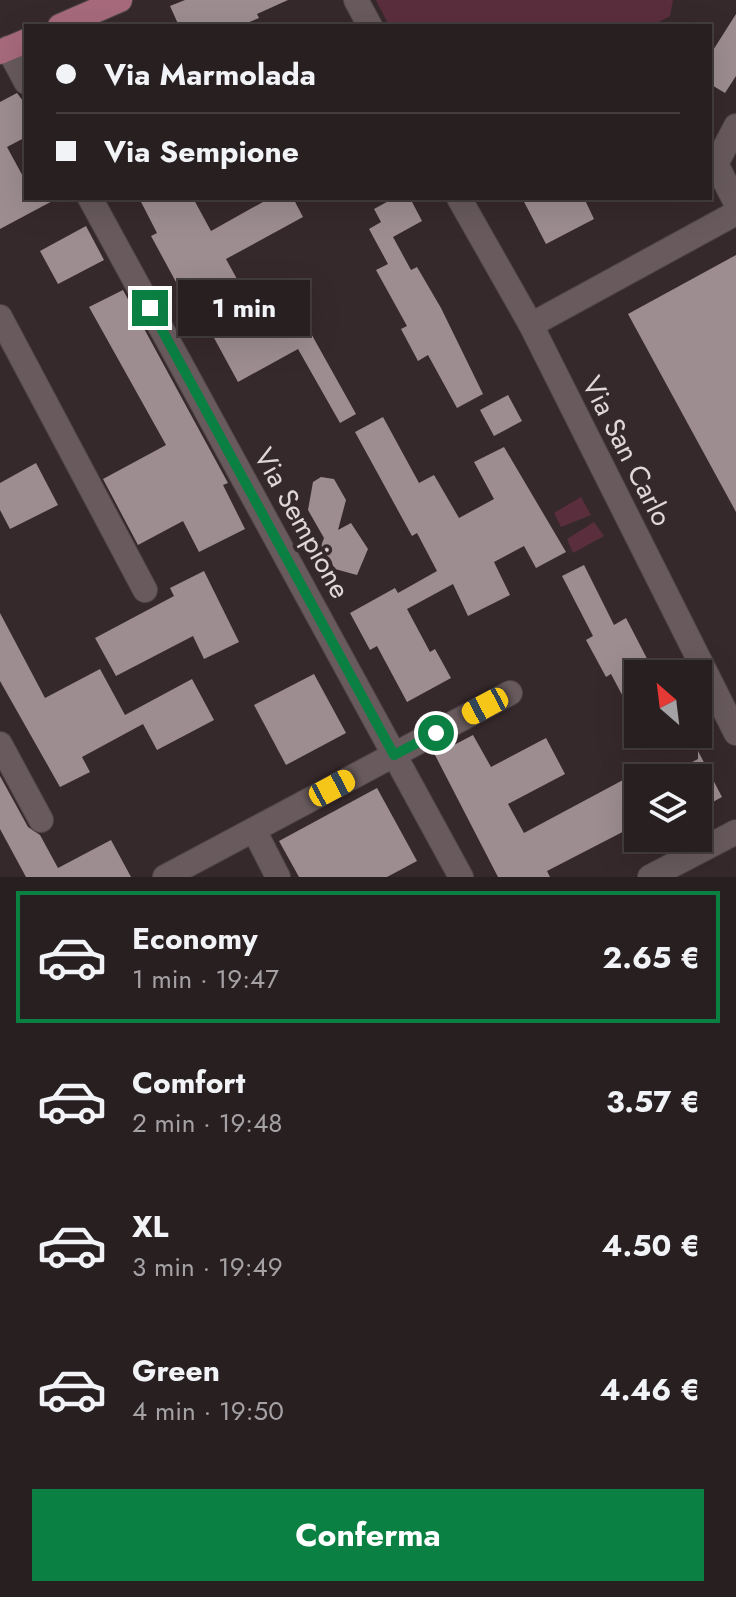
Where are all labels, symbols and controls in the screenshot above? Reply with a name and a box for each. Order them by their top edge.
text: Via Marmolada [104,53,316,96]
text: Via Sempione [104,130,299,173]
callout: 1 min [178,280,310,336]
text: 1 min [212,289,276,327]
route end [132,290,168,326]
street label: Via San Carlo [572,369,682,533]
street label: Via Sempione [244,440,360,606]
north arrow [624,660,712,748]
map controls [624,660,712,852]
car [458,684,512,728]
route start [418,715,454,751]
button: layers [624,764,712,852]
car [305,766,359,810]
text: Economy [132,917,258,960]
icon: car [36,921,108,993]
text: 2.65 € [603,936,700,979]
text: 1 min · 19:47 [132,960,279,998]
text: Comfort [132,1061,245,1104]
icon: car [36,1065,108,1137]
text: 3.57 € [606,1080,700,1123]
text: 2 min · 19:48 [132,1104,283,1142]
text: XL [132,1205,168,1248]
icon: car [36,1209,108,1281]
text: 4.50 € [602,1224,700,1267]
text: 3 min · 19:49 [132,1248,283,1286]
text: Green [132,1349,220,1392]
icon: car [36,1353,108,1425]
text: 4.46 € [600,1368,700,1411]
text: 4 min · 19:50 [132,1392,284,1430]
button: Conferma [32,1489,704,1581]

